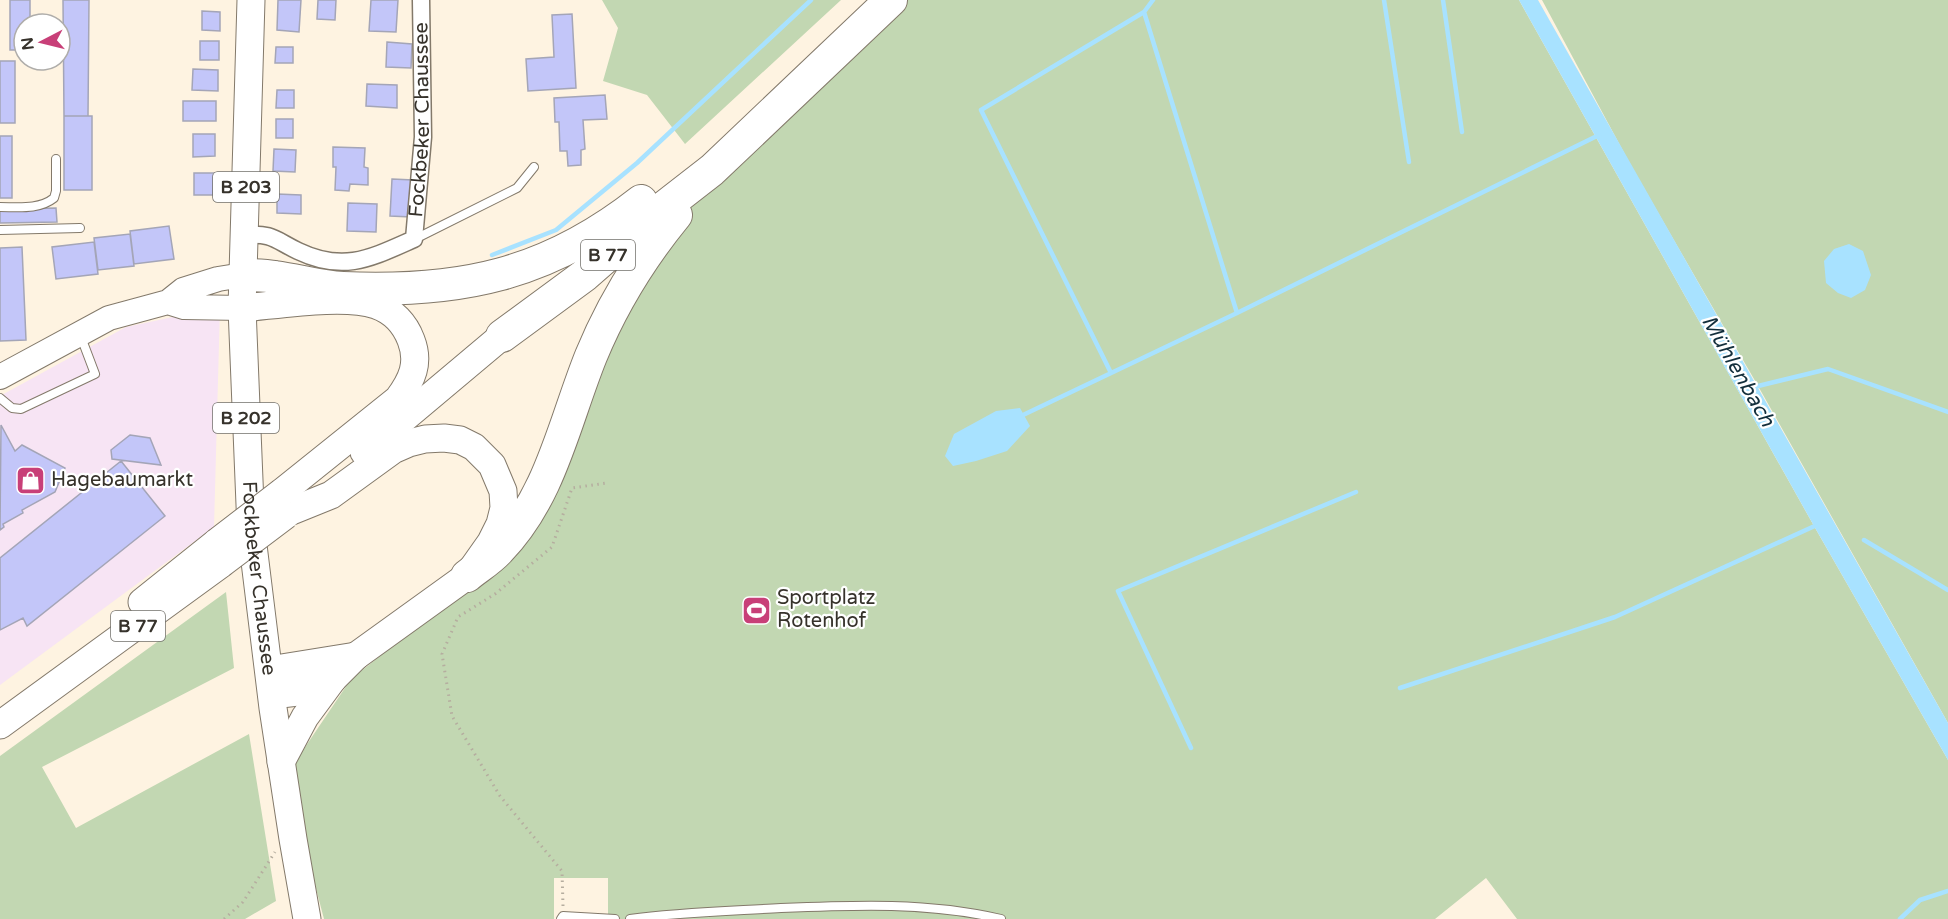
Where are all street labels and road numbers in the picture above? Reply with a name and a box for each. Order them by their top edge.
street label: Fockbeker Chaussee [404,22,435,218]
road number: B 203 [213,172,279,202]
road number: B 77 [581,240,635,270]
road number: B 202 [213,403,279,433]
street label: Fockbeker Chaussee [237,481,281,677]
road number: B 77 [111,611,165,641]

